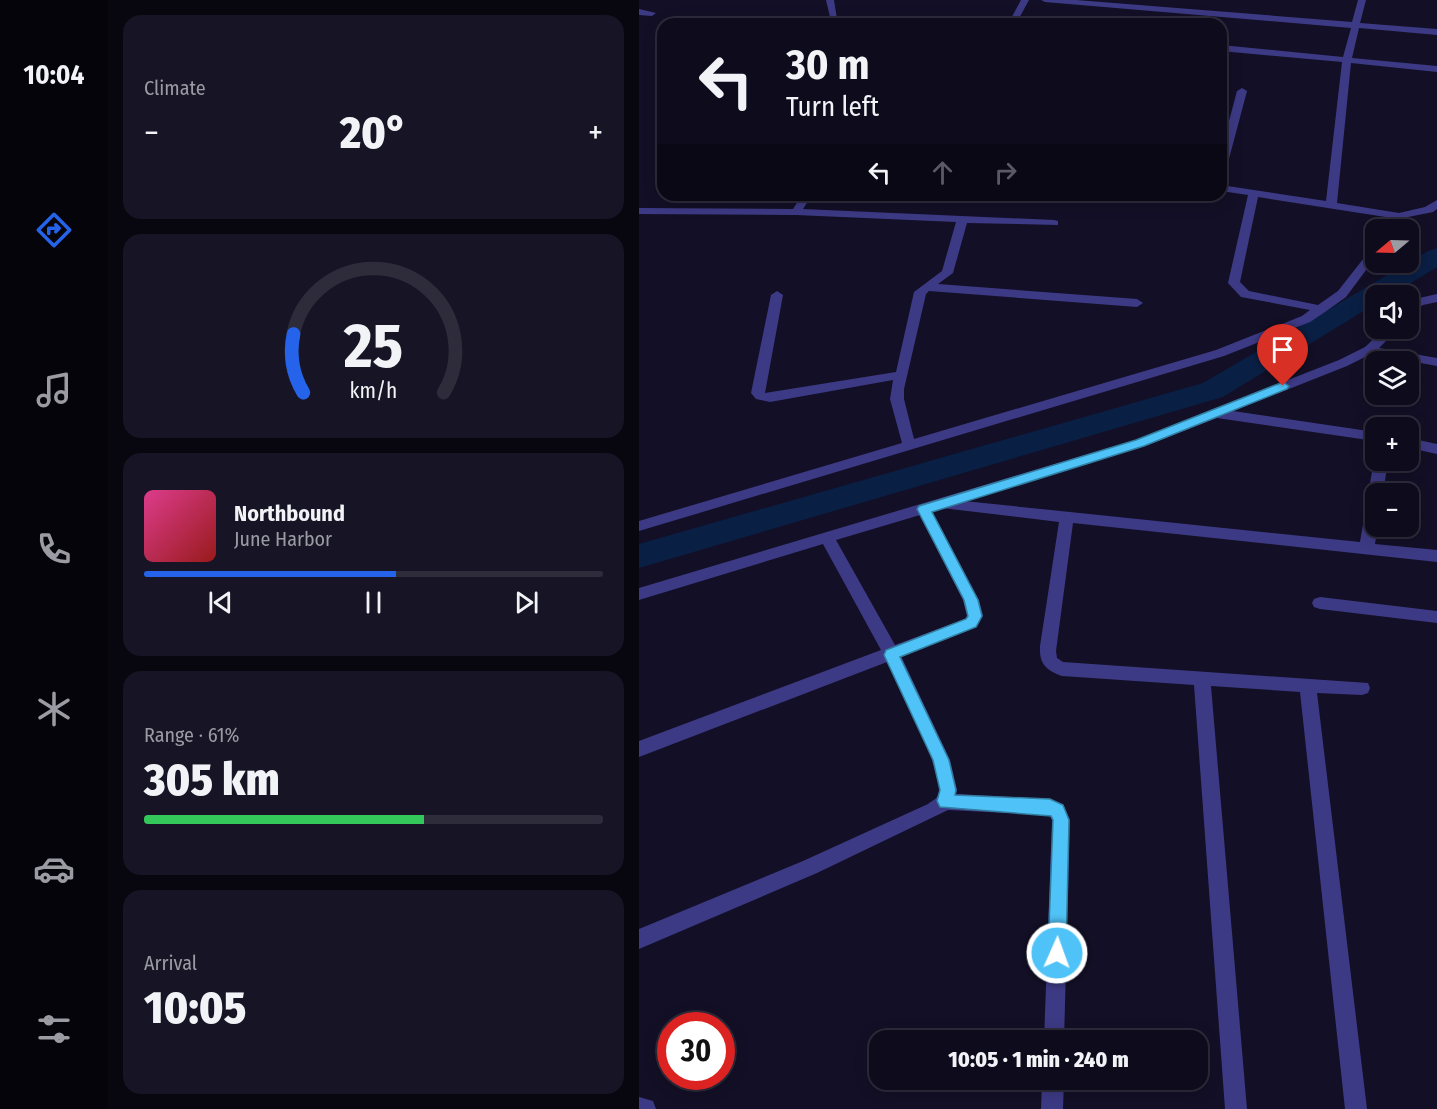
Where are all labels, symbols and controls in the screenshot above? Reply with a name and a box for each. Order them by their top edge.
text: 30 m [786,40,870,90]
icon: left [687,42,765,120]
text: 10:04 [24,59,84,91]
text: Climate [144,76,206,100]
text: Turn left [786,91,879,123]
text: 20° [340,106,407,160]
text: − [144,113,159,153]
text: + [588,113,603,153]
icon: left [863,156,896,189]
icon: ahead [926,156,959,189]
icon: right [989,156,1022,189]
icon: directions [33,209,75,251]
north arrow [1365,219,1419,273]
map controls [1365,219,1419,537]
button: sound [1365,285,1419,339]
text: 25 [343,309,403,384]
pin [1257,324,1308,386]
icon: arrive [1266,333,1299,366]
button: layers [1365,351,1419,405]
icon: music [33,369,75,411]
text: km/h [350,378,397,404]
button: + [1365,417,1419,471]
button: − [1365,483,1419,537]
text: Northbound [234,500,345,527]
text: June Harbor [234,527,332,551]
icon: phone [33,528,75,570]
icon: previous [204,586,237,619]
icon: pause [357,586,390,619]
icon: next [510,586,543,619]
icon: climate [33,688,75,730]
text: Range · 61% [144,723,239,747]
text: 305 km [144,753,280,807]
icon: car [33,848,75,890]
position arrow [1025,921,1089,985]
text: Arrival [144,951,197,975]
text: 10:05 [144,981,246,1035]
icon: filters [33,1008,75,1050]
speed limit sign: 30 [657,1012,735,1090]
text: 10:05 · 1 min · 240 m [948,1046,1129,1073]

